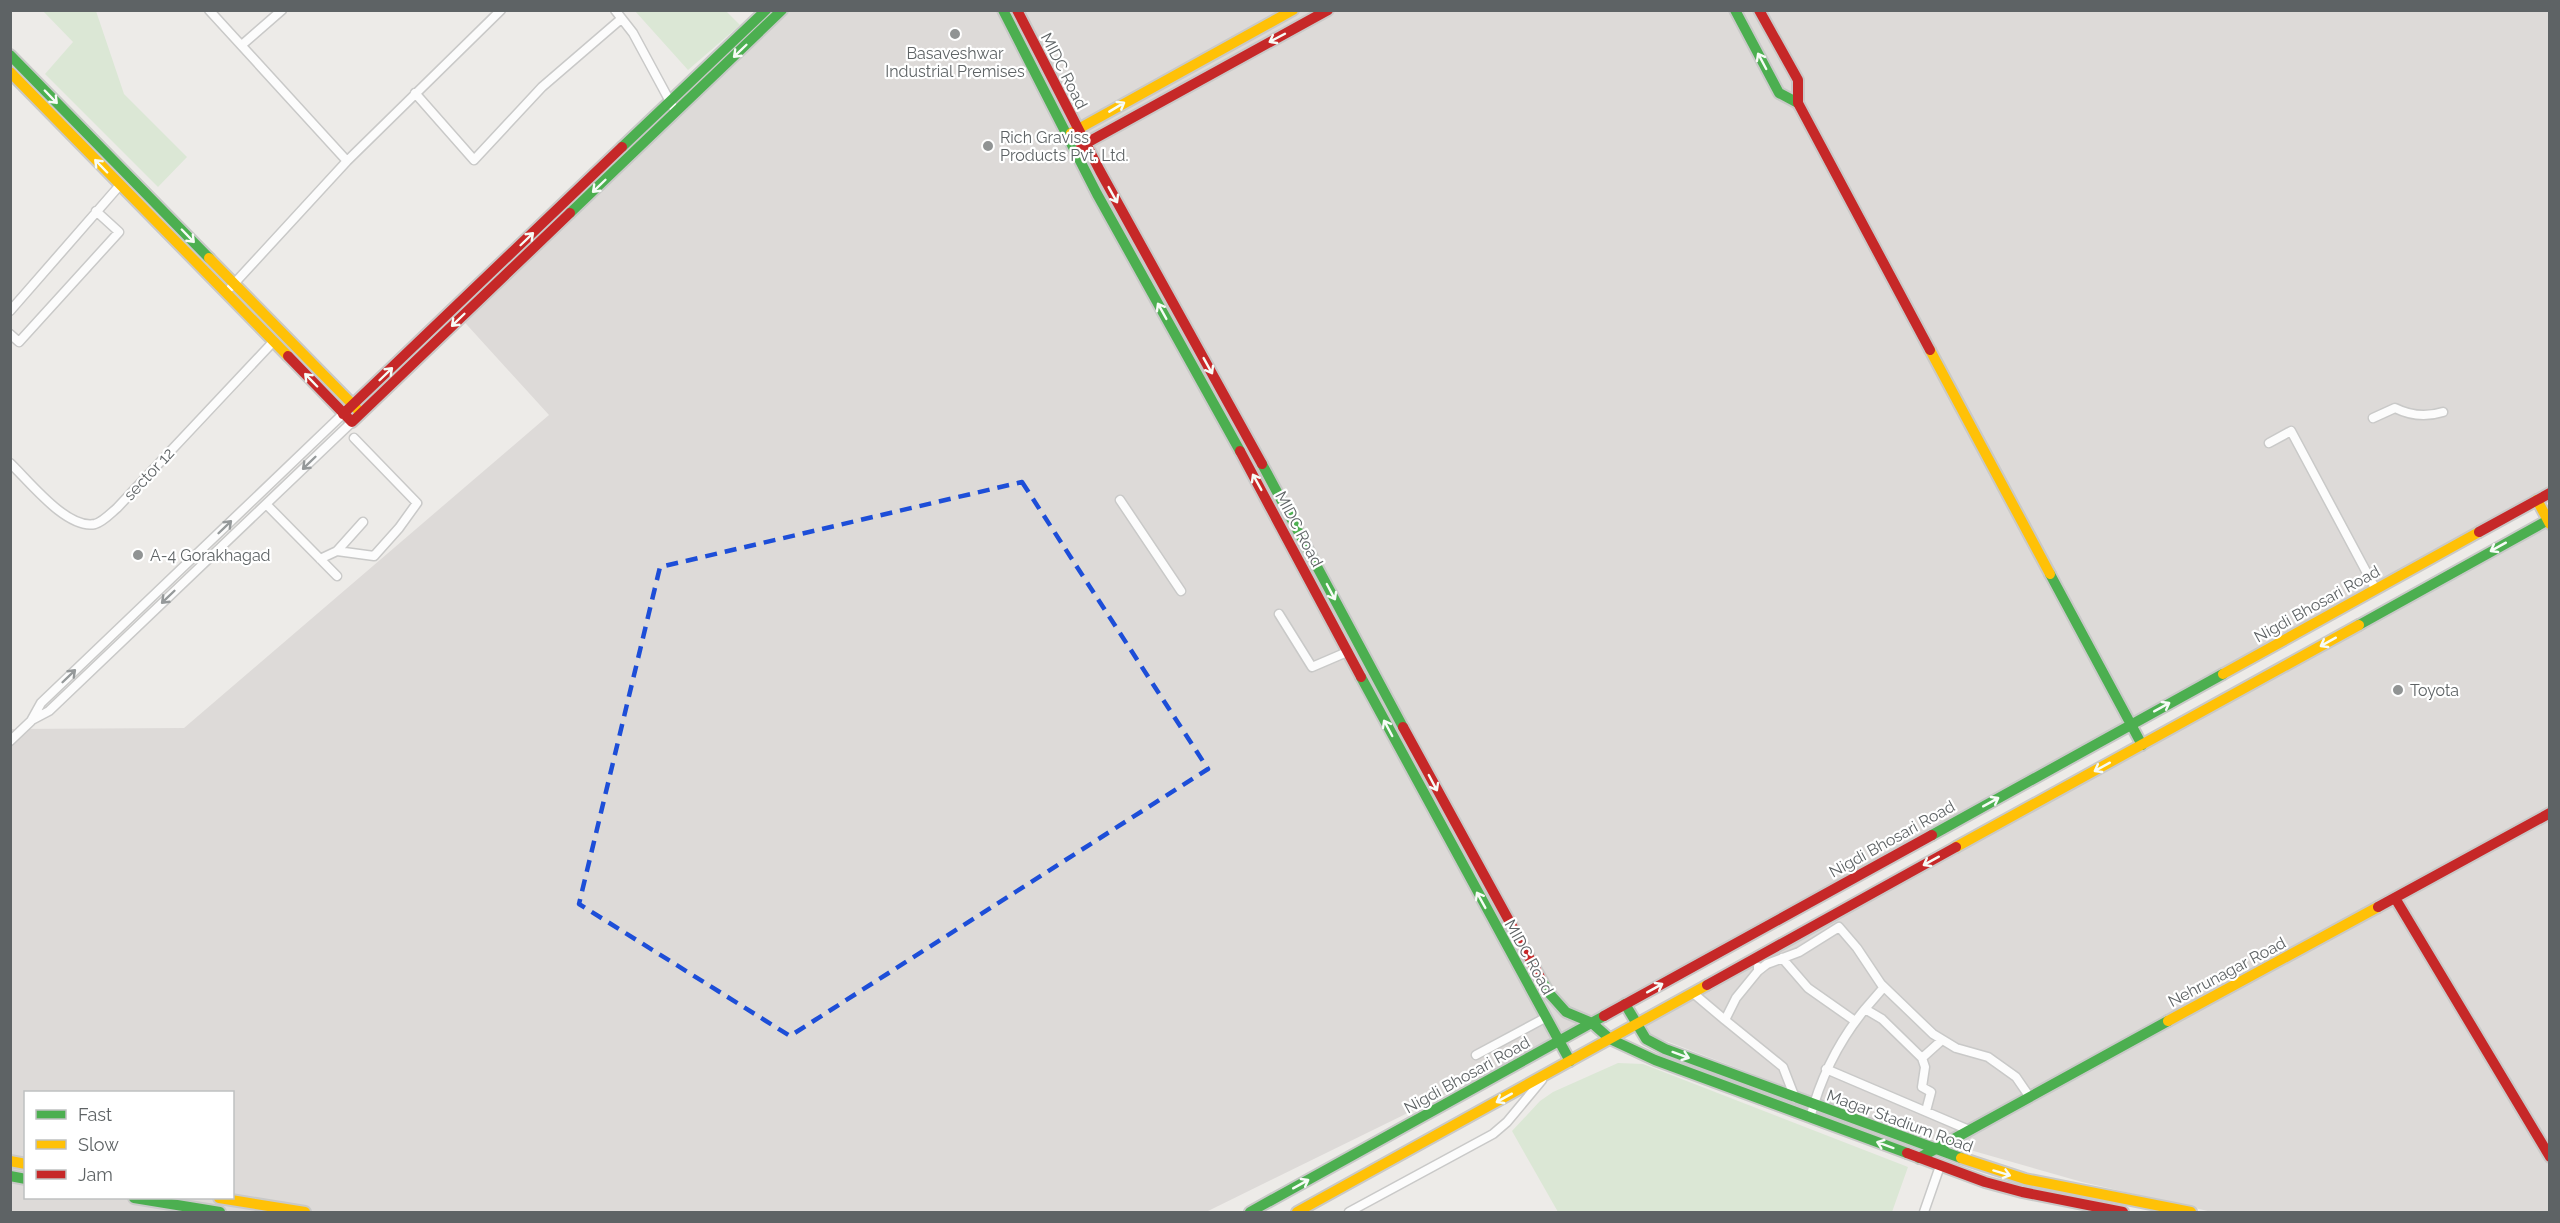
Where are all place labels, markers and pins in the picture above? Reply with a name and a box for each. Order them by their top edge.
marker: Basaveshwar Industrial Premises [948,27,962,41]
place label: Basaveshwar Industrial Premises [885,44,1025,81]
place label: Rich Graviss Products Pvt. Ltd. [1000,128,1129,165]
marker: Rich Graviss Products Pvt. Ltd. [981,139,995,153]
place label: A-4 Gorakhagad [150,546,271,565]
marker: A-4 Gorakhagad [131,548,145,562]
place label: Toyota [2410,681,2459,700]
marker: Toyota [2391,683,2405,697]

